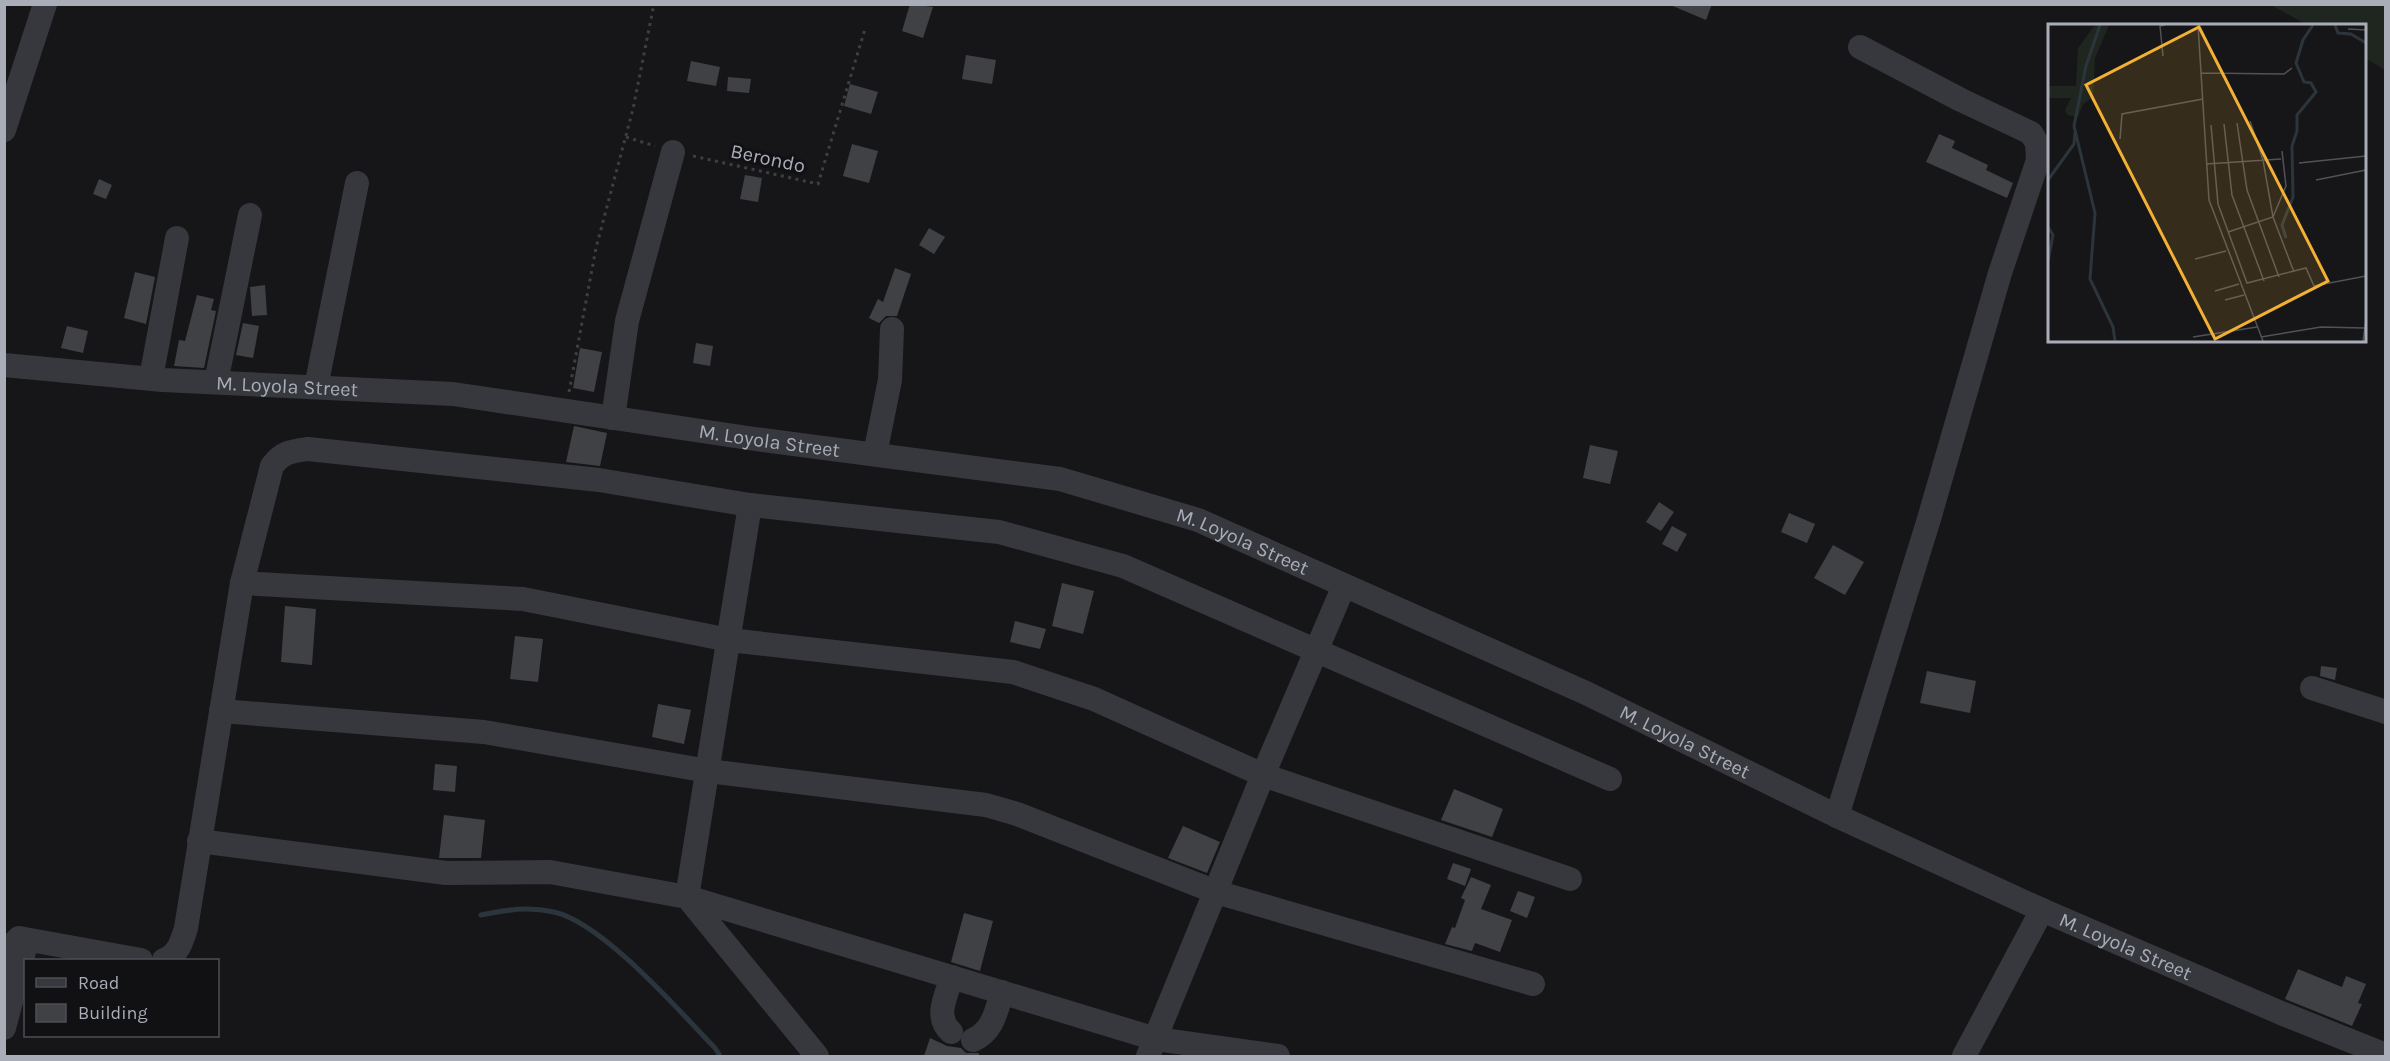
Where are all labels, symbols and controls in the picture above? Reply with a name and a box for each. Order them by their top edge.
inset map [2048,24,2366,342]
street label: Berondo [728,139,807,178]
street label: M. Loyola Street [216,372,359,401]
street label: M. Loyola Street [697,420,842,462]
street label: M. Loyola Street [1173,503,1313,580]
street label: M. Loyola Street [1616,700,1754,784]
street label: M. Loyola Street [2056,908,2196,985]
legend [24,959,219,1037]
text: Road [78,972,119,994]
text: Building [78,1002,148,1024]

